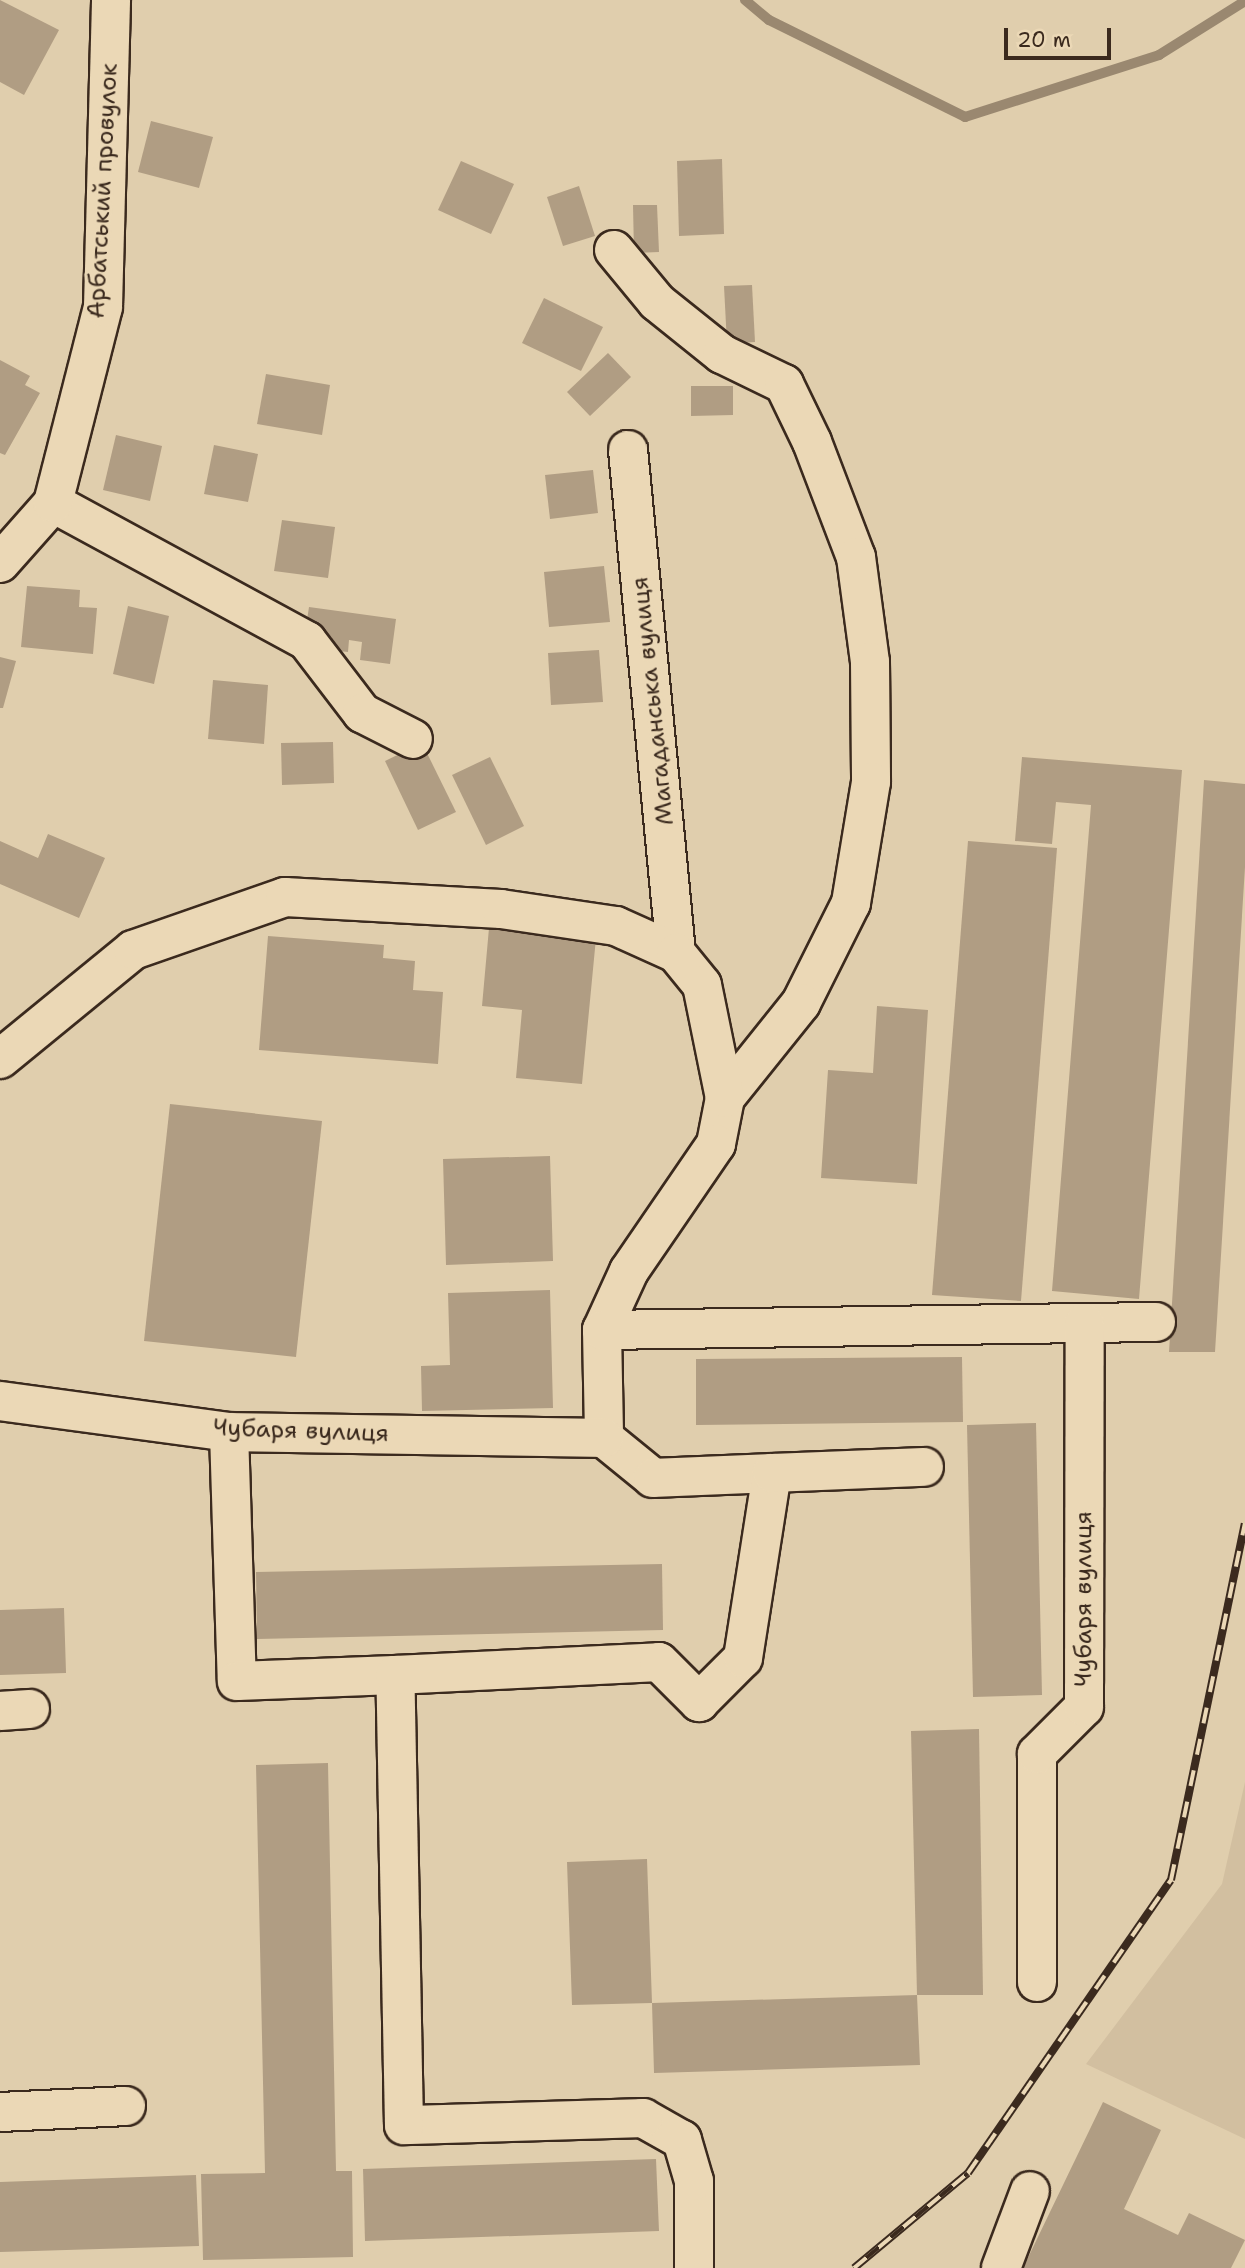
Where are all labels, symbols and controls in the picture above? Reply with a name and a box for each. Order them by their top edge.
scale bar [1007,14,1114,58]
text: 20 m [1017,26,1071,54]
street label: Арбатський провулок [82,63,124,319]
street label: Магаданська вулиця [626,575,680,827]
street label: Чубаря вулиця [213,1414,389,1448]
street label: Чубаря вулиця [1070,1511,1098,1687]

